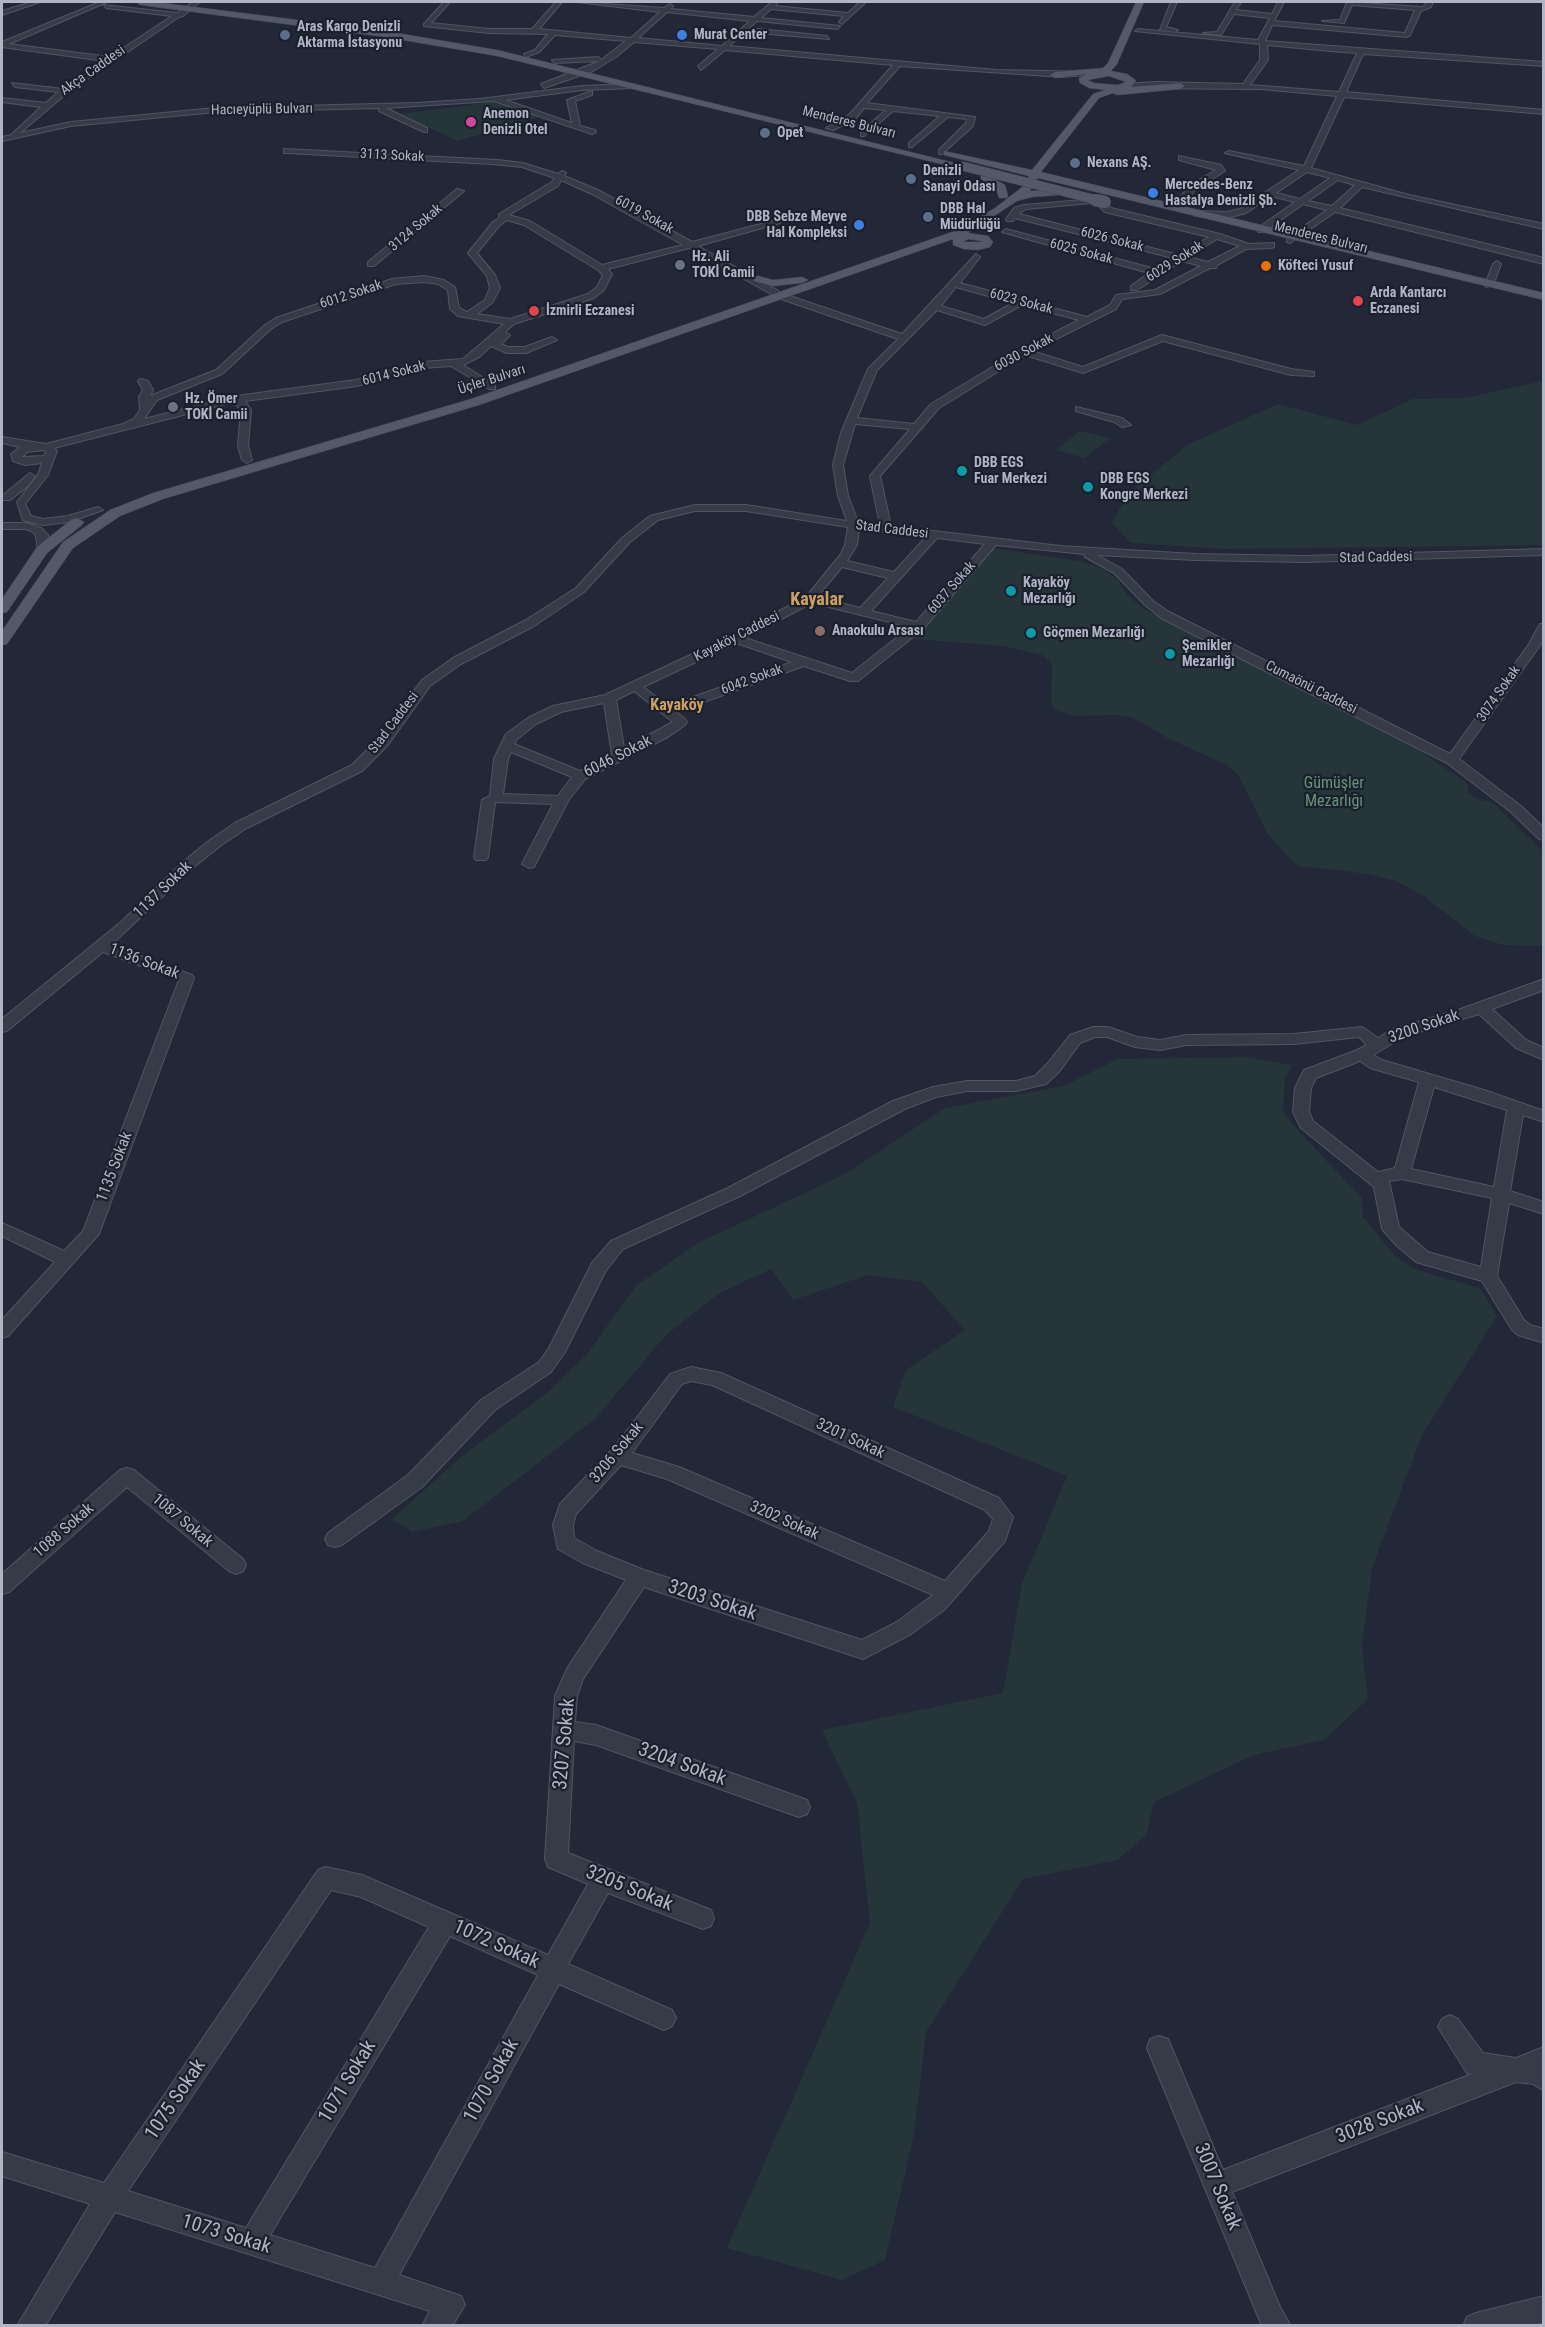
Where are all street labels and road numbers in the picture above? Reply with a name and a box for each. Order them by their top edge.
street label: Akça Caddesi [57,43,129,99]
street label: Hacıeyüplü Bulvarı [211,101,313,119]
street label: Menderes Bulvarı [801,103,897,143]
street label: 3113 Sokak [359,146,425,166]
street label: 6019 Sokak [612,192,676,238]
street label: 3124 Sokak [386,201,446,255]
street label: Menderes Bulvarı [1273,218,1369,258]
street label: 6026 Sokak [1079,224,1145,256]
street label: 6025 Sokak [1048,236,1114,268]
street label: 6029 Sokak [1143,238,1207,286]
street label: 6012 Sokak [318,277,384,313]
street label: 6023 Sokak [988,286,1054,318]
street label: 6030 Sokak [992,330,1056,376]
street label: 6014 Sokak [361,358,427,390]
street label: Üçler Bulvarı [456,361,528,399]
street label: Stad Caddesi [855,517,929,543]
street label: Stad Caddesi [1339,549,1413,567]
street label: 6037 Sokak [925,558,979,618]
street label: Kayaköy Caddesi [691,608,783,666]
street label: Cumaönü Caddesi [1262,658,1360,718]
street label: 6042 Sokak [719,661,785,699]
street label: 3074 Sokak [1474,663,1524,725]
street label: Stad Caddesi [365,689,423,757]
street label: 6046 Sokak [581,732,655,782]
street label: 1137 Sokak [130,858,196,922]
street label: 1136 Sokak [106,940,182,984]
street label: 3200 Sokak [1386,1006,1462,1048]
street label: 1135 Sokak [93,1129,137,1205]
street label: 3201 Sokak [813,1415,887,1463]
street label: 3206 Sokak [586,1419,648,1487]
street label: 1087 Sokak [148,1490,216,1552]
street label: 3202 Sokak [746,1497,822,1545]
street label: 1088 Sokak [30,1500,98,1562]
street label: 3203 Sokak [664,1575,760,1627]
street label: 3207 Sokak [549,1697,581,1791]
street label: 3204 Sokak [635,1738,729,1792]
street label: 3205 Sokak [582,1861,676,1917]
street label: 1072 Sokak [449,1915,543,1975]
street label: 1070 Sokak [459,2035,525,2127]
street label: 1071 Sokak [314,2036,382,2128]
street label: 1075 Sokak [140,2055,212,2145]
street label: 3028 Sokak [1333,2094,1427,2150]
street label: 3007 Sokak [1188,2140,1246,2234]
street label: 1073 Sokak [178,2210,274,2260]

